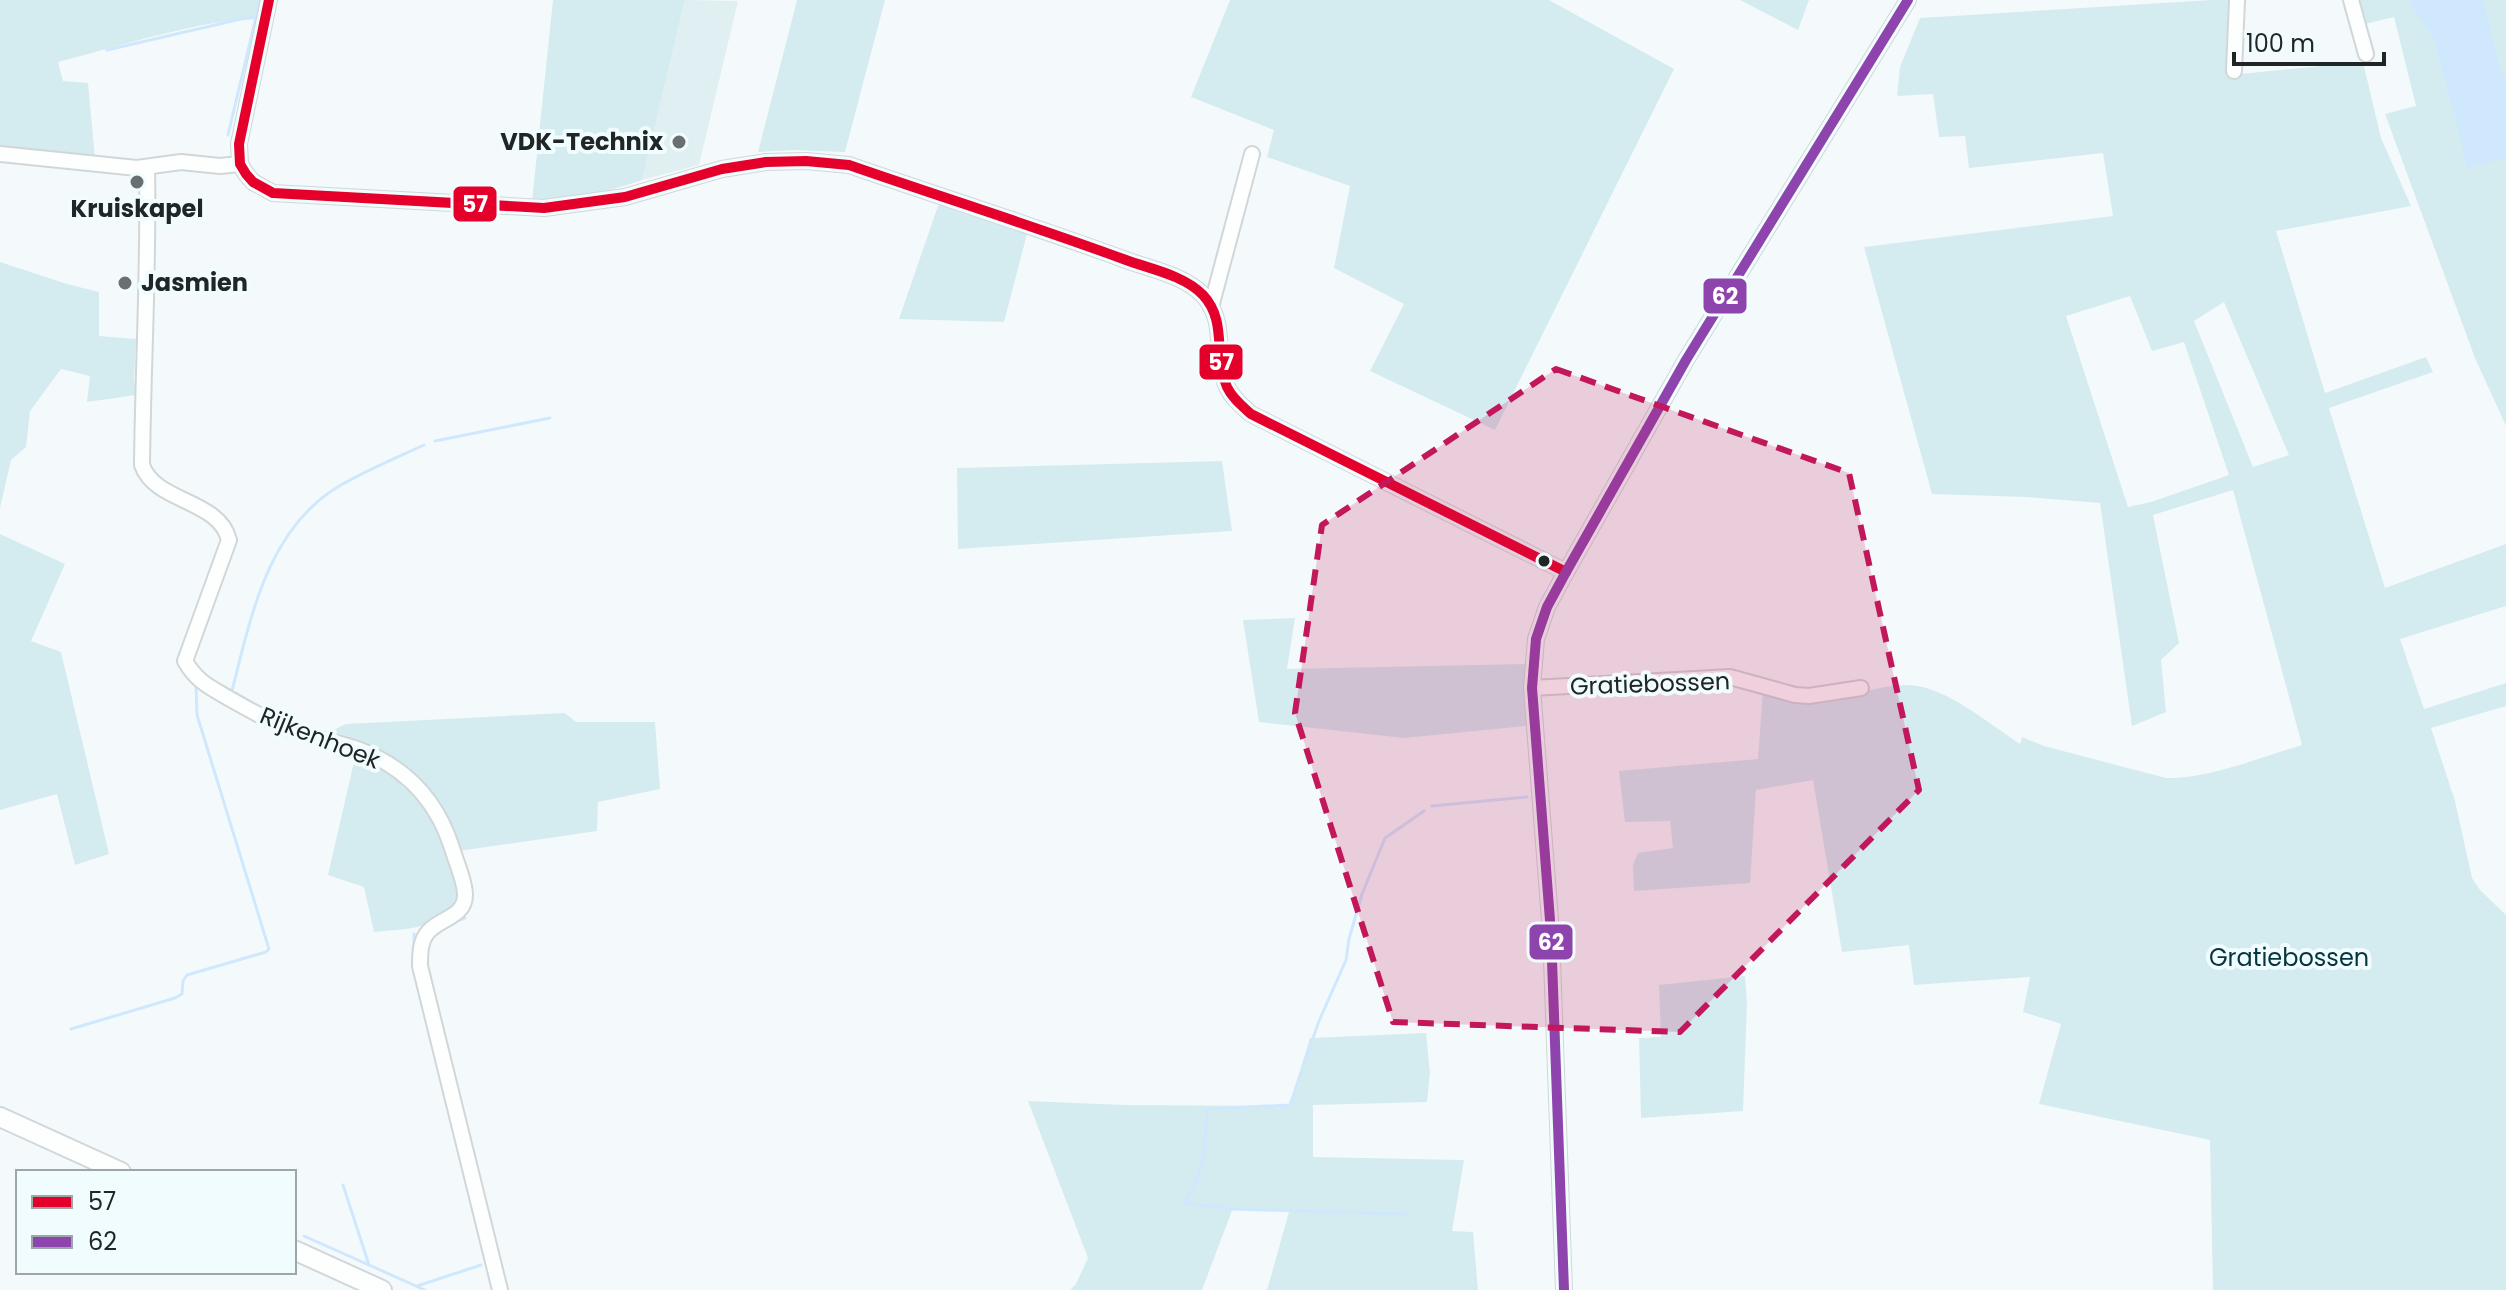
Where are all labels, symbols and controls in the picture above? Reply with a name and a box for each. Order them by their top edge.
scale bar [2234,16,2384,66]
text: 100 m [2246,27,2315,60]
place label: VDK-Technix [500,125,664,158]
marker: VDK-Technix [670,133,688,151]
marker: Kruiskapel [128,173,146,191]
line badge: 57 [452,185,498,223]
text: 57 [462,189,488,220]
place label: Kruiskapel [71,192,203,225]
place label: Jasmien [141,266,248,299]
marker: Jasmien [116,274,134,292]
line badge: 62 [1702,277,1748,315]
text: 62 [1712,281,1738,312]
line badge: 57 [1198,343,1244,381]
text: 57 [1208,347,1234,378]
unlabelled marker [1536,553,1552,569]
street label: Gratiebossen [1569,664,1731,703]
street label: Rijkenhoek [255,698,386,777]
line badge: 62 [1528,923,1574,961]
text: 62 [1538,927,1564,958]
park label: Gratiebossen [2209,941,2369,974]
legend [16,1170,296,1274]
text: 57 [88,1185,116,1218]
text: 62 [88,1225,117,1258]

